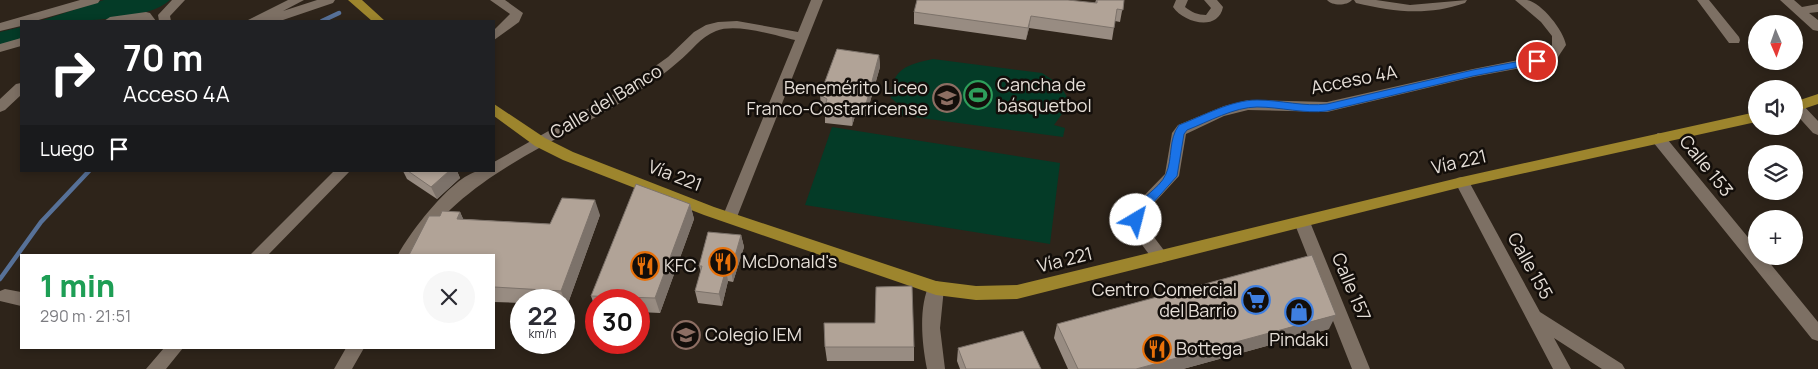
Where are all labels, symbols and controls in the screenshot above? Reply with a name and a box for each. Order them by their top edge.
north arrow [1748,15,1802,70]
map controls [1748,15,1803,265]
text: 70 m [123,34,203,82]
icon: right [40,40,105,105]
pin [1516,40,1558,82]
icon: arrive [1523,47,1551,75]
street label: Calle del Banco [545,58,666,144]
street label: Acceso 4A [1309,59,1399,99]
place label: Cancha de básquetbol [997,72,1092,117]
place label: Benemérito Liceo Franco-Costarricense [746,75,928,120]
text: Acceso 4A [123,79,230,109]
sports icon: Cancha de básquetbol [963,80,993,110]
button: sound [1748,80,1803,135]
school or university icon: Benemérito Liceo Franco-Costarricense [932,83,962,113]
street label: Calle 153 [1675,130,1739,201]
icon: arrive [105,135,133,163]
text: Luego [40,136,95,162]
street label: Vía 221 [1429,143,1489,179]
button: layers [1748,145,1803,200]
street label: Vía 221 [645,154,706,196]
position arrow [1109,193,1161,245]
button: + [1748,210,1803,265]
street label: Calle 155 [1503,228,1559,303]
street label: Vía 221 [1035,241,1095,277]
restaurant icon: McDonald's [708,247,738,277]
place label: McDonald's [742,249,837,273]
street label: Calle 157 [1327,249,1377,324]
restaurant icon: KFC [630,251,660,281]
place label: KFC [664,253,697,277]
text: 1 min [40,265,115,306]
button: close [423,271,475,323]
place label: Centro Comercial del Barrio [1092,277,1237,322]
supermarket icon: Centro Comercial del Barrio [1241,285,1271,315]
speed limit sign: 30 [585,289,650,354]
shop icon: Pindaki [1284,297,1314,327]
text: 22 [528,298,557,333]
text: 290 m · 21:51 [40,305,131,327]
school or university icon: Colegio IEM [671,320,701,350]
place label: Colegio IEM [705,322,802,346]
text: km/h [529,325,556,342]
place label: Pindaki [1269,327,1329,351]
restaurant icon: Bottega [1142,334,1172,364]
place label: Bottega [1176,336,1242,360]

